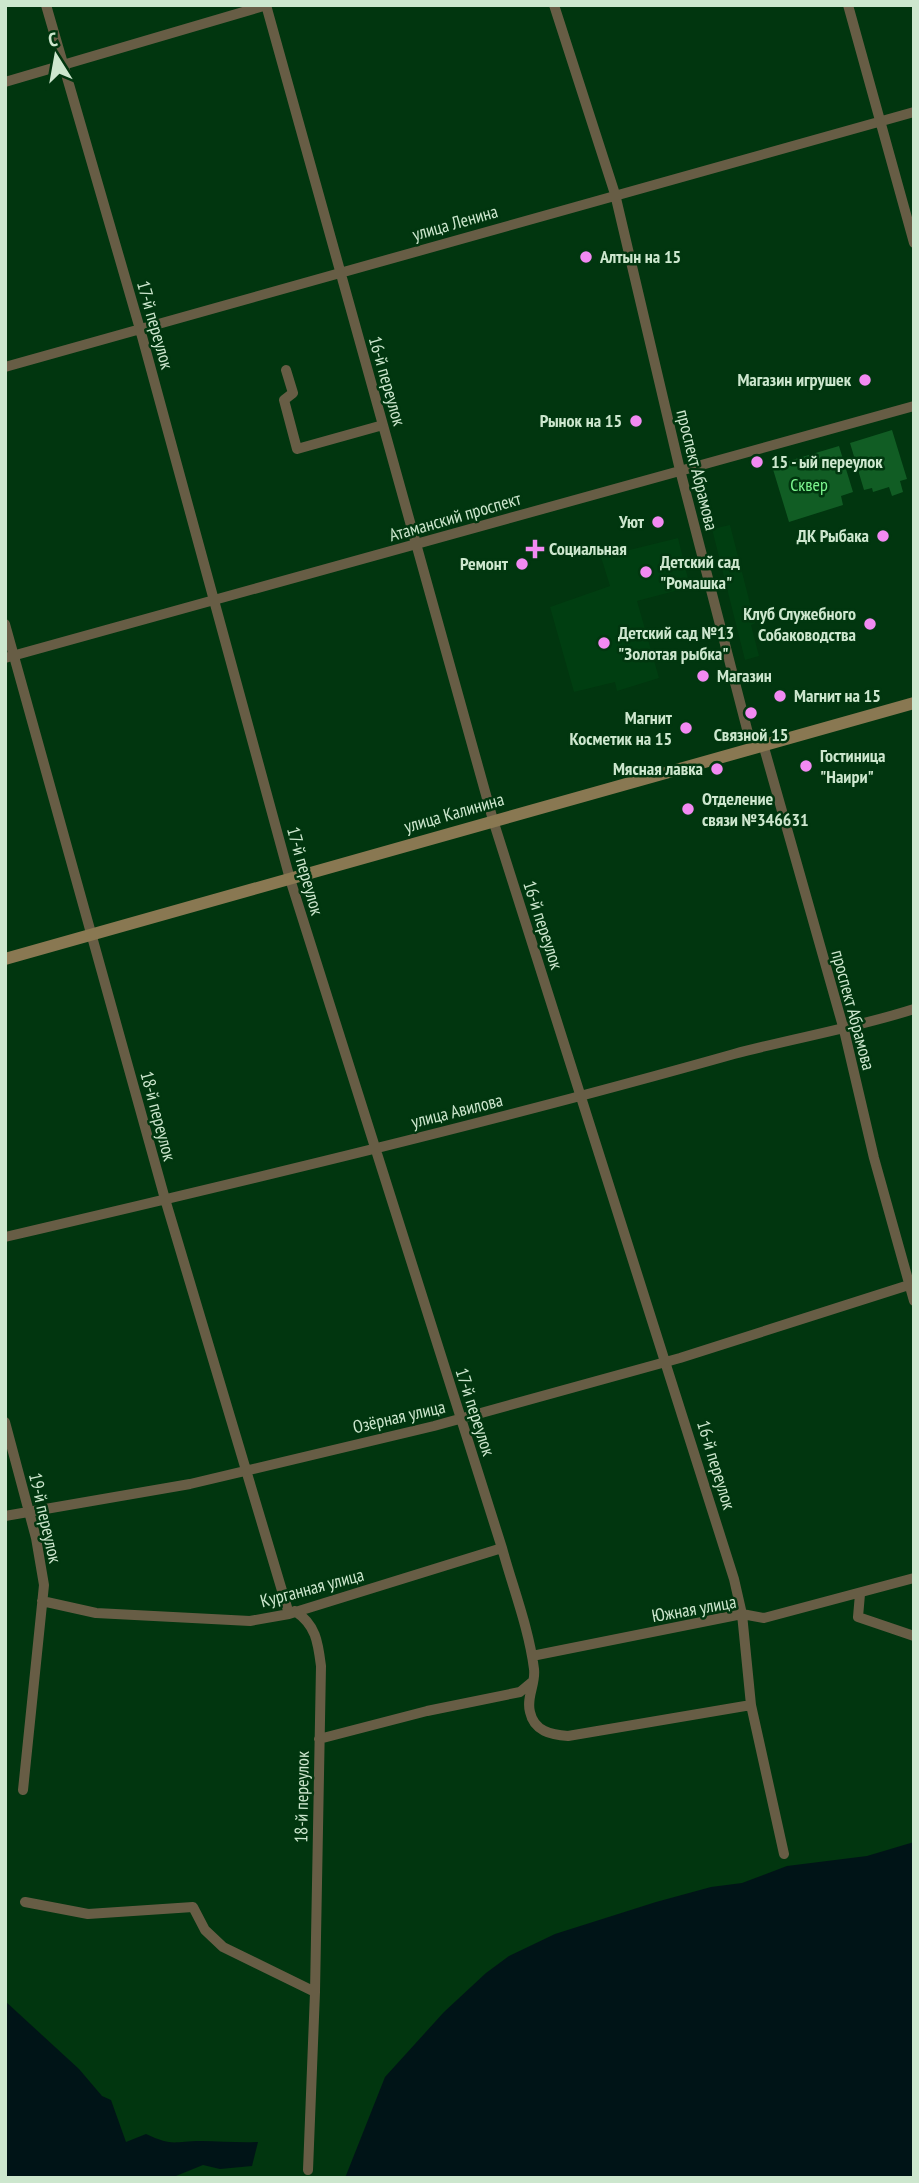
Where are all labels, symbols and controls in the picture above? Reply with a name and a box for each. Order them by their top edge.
north arrow [21,21,91,91]
text: С [46,27,60,52]
street label: улица Ленина [409,199,500,246]
place label: Алтын на 15 [599,245,681,268]
marker: Алтын на 15 [578,249,594,265]
street label: 17-й переулок [132,278,179,372]
street label: 16-й переулок [364,333,411,428]
place label: Магазин игрушек [737,368,852,391]
marker: Магазин игрушек [857,372,873,388]
street label: проспект Абрамова [671,407,724,533]
place label: Рынок на 15 [540,409,622,432]
marker: Рынок на 15 [628,413,644,429]
place label: 15 - ый переулок [771,450,883,473]
marker: 15 - ый переулок [749,454,765,470]
park label: Сквер [790,473,828,496]
street label: Атаманский проспект [386,487,524,546]
place label: Уют [618,510,645,533]
marker: Уют [650,514,666,530]
place label: ДК Рыбака [797,524,869,547]
marker: ДК Рыбака [875,528,891,544]
place label: Социальная [549,537,627,560]
marker: Социальная [527,541,543,557]
place label: Детский сад "Ромашка" [660,550,740,594]
place label: Ремонт [460,552,509,575]
marker: Ремонт [514,556,530,572]
marker: Детский сад "Ромашка" [638,564,654,580]
place label: Клуб Служебного Собаководства [743,602,856,646]
marker: Клуб Служебного Собаководства [862,616,878,632]
place label: Детский сад №13 "Золотая рыбка" [618,621,734,665]
marker: Детский сад №13 "Золотая рыбка" [596,635,612,651]
place label: Магазин [717,664,772,687]
marker: Магазин [695,668,711,684]
place label: Магнит на 15 [794,684,881,707]
marker: Магнит на 15 [772,688,788,704]
marker: Связной 15 [743,705,759,721]
place label: Магнит Косметик на 15 [569,706,673,750]
marker: Магнит Косметик на 15 [678,720,694,736]
place label: Связной 15 [714,723,788,746]
place label: Гостиница "Наири" [820,744,886,788]
place label: Мясная лавка [613,757,703,780]
marker: Гостиница "Наири" [798,758,814,774]
marker: Мясная лавка [709,761,725,777]
street label: улица Калинина [401,787,506,838]
place label: Отделение связи №346631 [702,787,809,831]
marker: Отделение связи №346631 [680,801,696,817]
street label: 17-й переулок [282,824,329,918]
street label: 16-й переулок [518,878,569,972]
street label: проспект Абрамова [826,947,881,1072]
street label: 18-й переулок [135,1068,181,1163]
street label: улица Авилова [409,1088,505,1133]
street label: 17-й переулок [450,1365,500,1459]
street label: Озёрная улица [350,1395,447,1438]
street label: 16-й переулок [692,1418,741,1512]
street label: 19-й переулок [24,1471,67,1565]
street label: Курганная улица [258,1563,366,1612]
street label: Южная улица [650,1590,738,1627]
street label: 18-й переулок [289,1751,314,1843]

